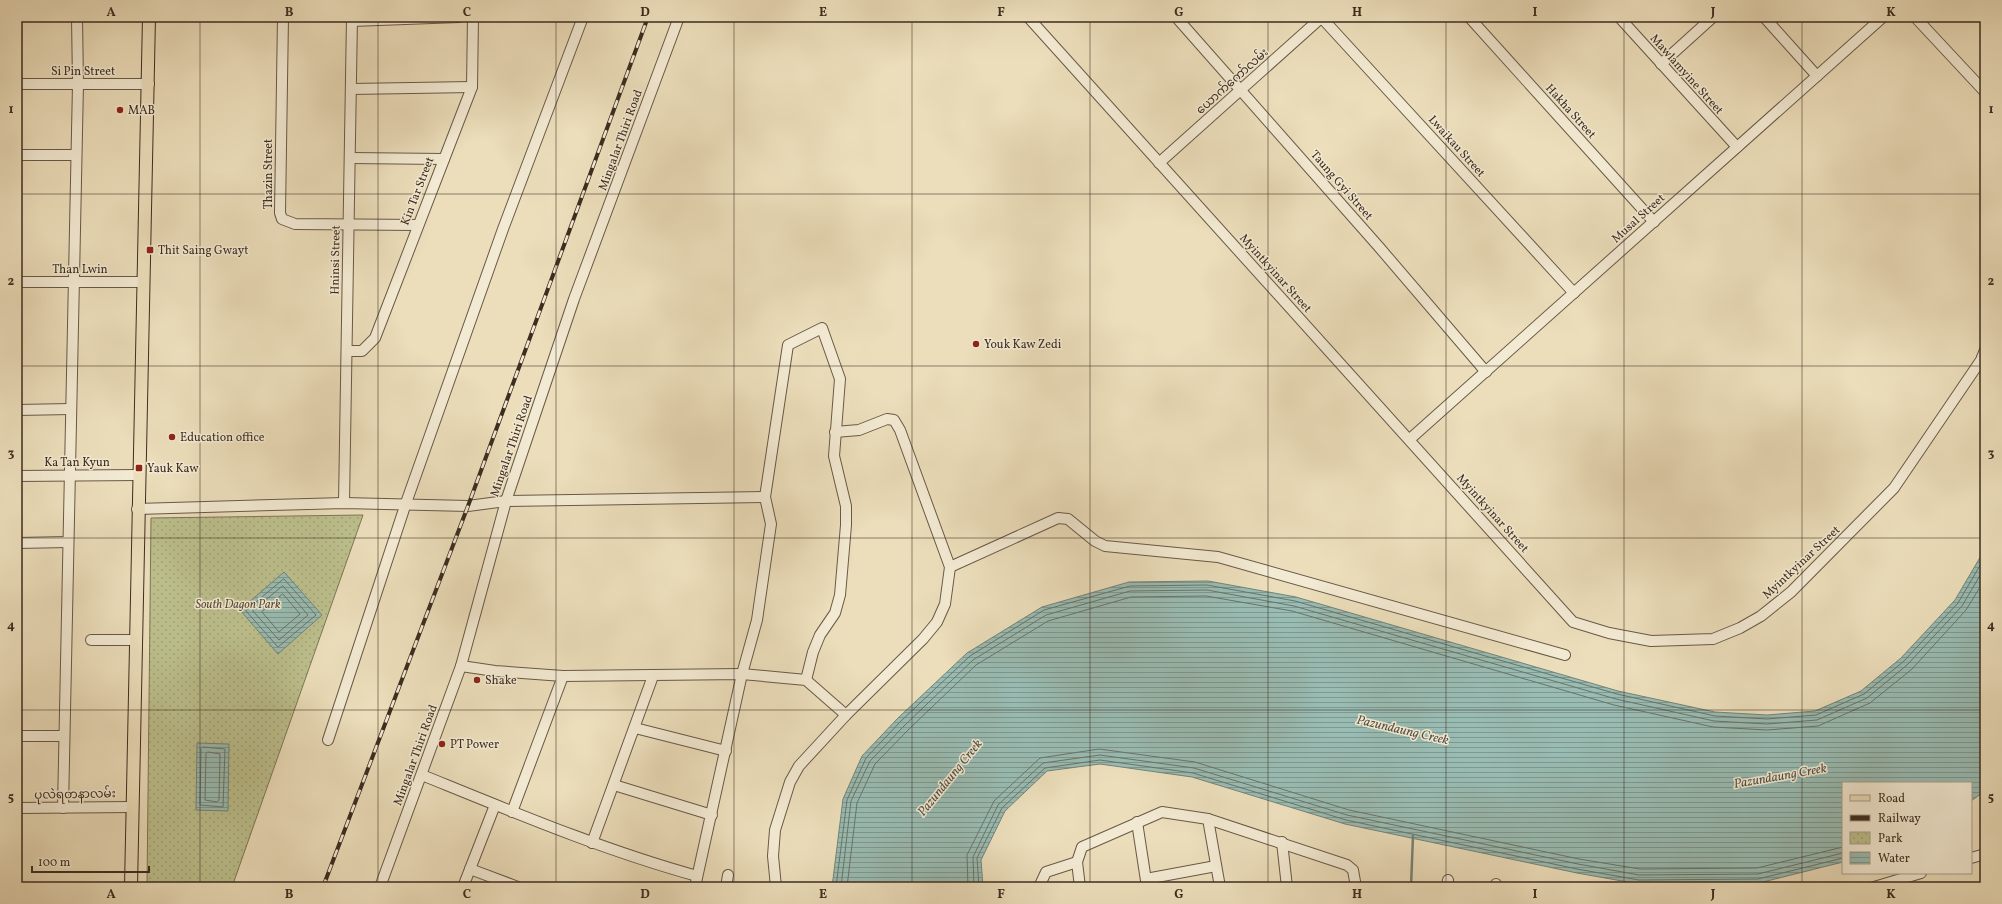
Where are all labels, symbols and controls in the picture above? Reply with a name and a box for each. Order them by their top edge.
text: A [106,4,116,22]
text: B [285,4,294,22]
text: C [463,4,471,22]
text: D [640,4,650,22]
text: E [819,4,827,22]
text: F [997,4,1005,22]
text: G [1174,4,1184,22]
text: H [1352,4,1362,22]
text: I [1533,4,1538,22]
text: J [1710,4,1716,22]
text: K [1886,4,1896,22]
street label: Mawlamyine Street [1646,31,1727,118]
street label: ယောက်ကော်လမ်း [1192,44,1272,118]
street label: Si Pin Street [51,64,115,80]
street label: Hakha Street [1541,81,1599,142]
street label: Mingalar Thiri Road [595,87,647,193]
text: 1 [8,101,14,119]
text: 1 [1988,101,1994,119]
place label: MAB [128,103,155,119]
marker: MAB [115,105,125,115]
street label: Lwaikau Street [1424,112,1488,181]
street label: Thazin Street [261,139,277,209]
street label: Taung Gyi Street [1307,147,1376,224]
street label: Kin Tar Street [398,155,438,228]
street label: Musal Street [1609,191,1669,247]
street label: Hninsi Street [327,225,345,295]
street label: Myintkyinar Street [1236,231,1315,316]
place label: Thit Saing Gwayt [158,243,248,259]
marker: Thit Saing Gwayt [145,245,155,255]
street label: Than Lwin [52,262,108,278]
text: 2 [8,273,15,291]
text: 2 [1988,273,1995,291]
place label: Youk Kaw Zedi [984,337,1062,353]
marker: Youk Kaw Zedi [971,339,981,349]
street label: Mingalar Thiri Road [487,393,537,499]
place label: Education office [180,430,265,446]
marker: Education office [167,432,177,442]
text: 3 [8,445,15,463]
text: 3 [1988,445,1995,463]
street label: Ka Tan Kyun [44,455,110,471]
place label: Yauk Kaw [147,461,199,477]
marker: Yauk Kaw [134,463,144,473]
street label: Myintkyinar Street [1453,471,1532,556]
street label: Myintkyinar Street [1759,523,1844,603]
park label: South Dagon Park [195,597,281,613]
text: 4 [7,617,15,635]
text: 4 [1987,617,1995,635]
place label: Shake [485,673,517,689]
marker: Shake [472,675,482,685]
street label: Mingalar Thiri Road [390,702,442,808]
water label: Pazundaung Creek [1355,712,1450,750]
water label: Pazundaung Creek [914,736,987,821]
place label: PT Power [450,737,499,753]
marker: PT Power [437,739,447,749]
water label: Pazundaung Creek [1732,760,1828,794]
legend [1842,782,1972,874]
street label: ပုလဲရတနာလမ်း [34,784,116,805]
text: 5 [8,789,14,807]
text: 5 [1988,789,1994,807]
text: Road [1878,791,1905,807]
text: Railway [1878,811,1921,827]
text: Park [1878,831,1903,847]
scale bar [32,848,149,874]
text: Water [1878,851,1910,867]
text: 100 m [38,855,71,871]
text: A [106,886,116,904]
text: B [285,886,294,904]
text: C [463,886,471,904]
text: D [640,886,650,904]
text: E [819,886,827,904]
text: F [997,886,1005,904]
text: G [1174,886,1184,904]
text: H [1352,886,1362,904]
text: I [1533,886,1538,904]
text: J [1710,886,1716,904]
text: K [1886,886,1896,904]

